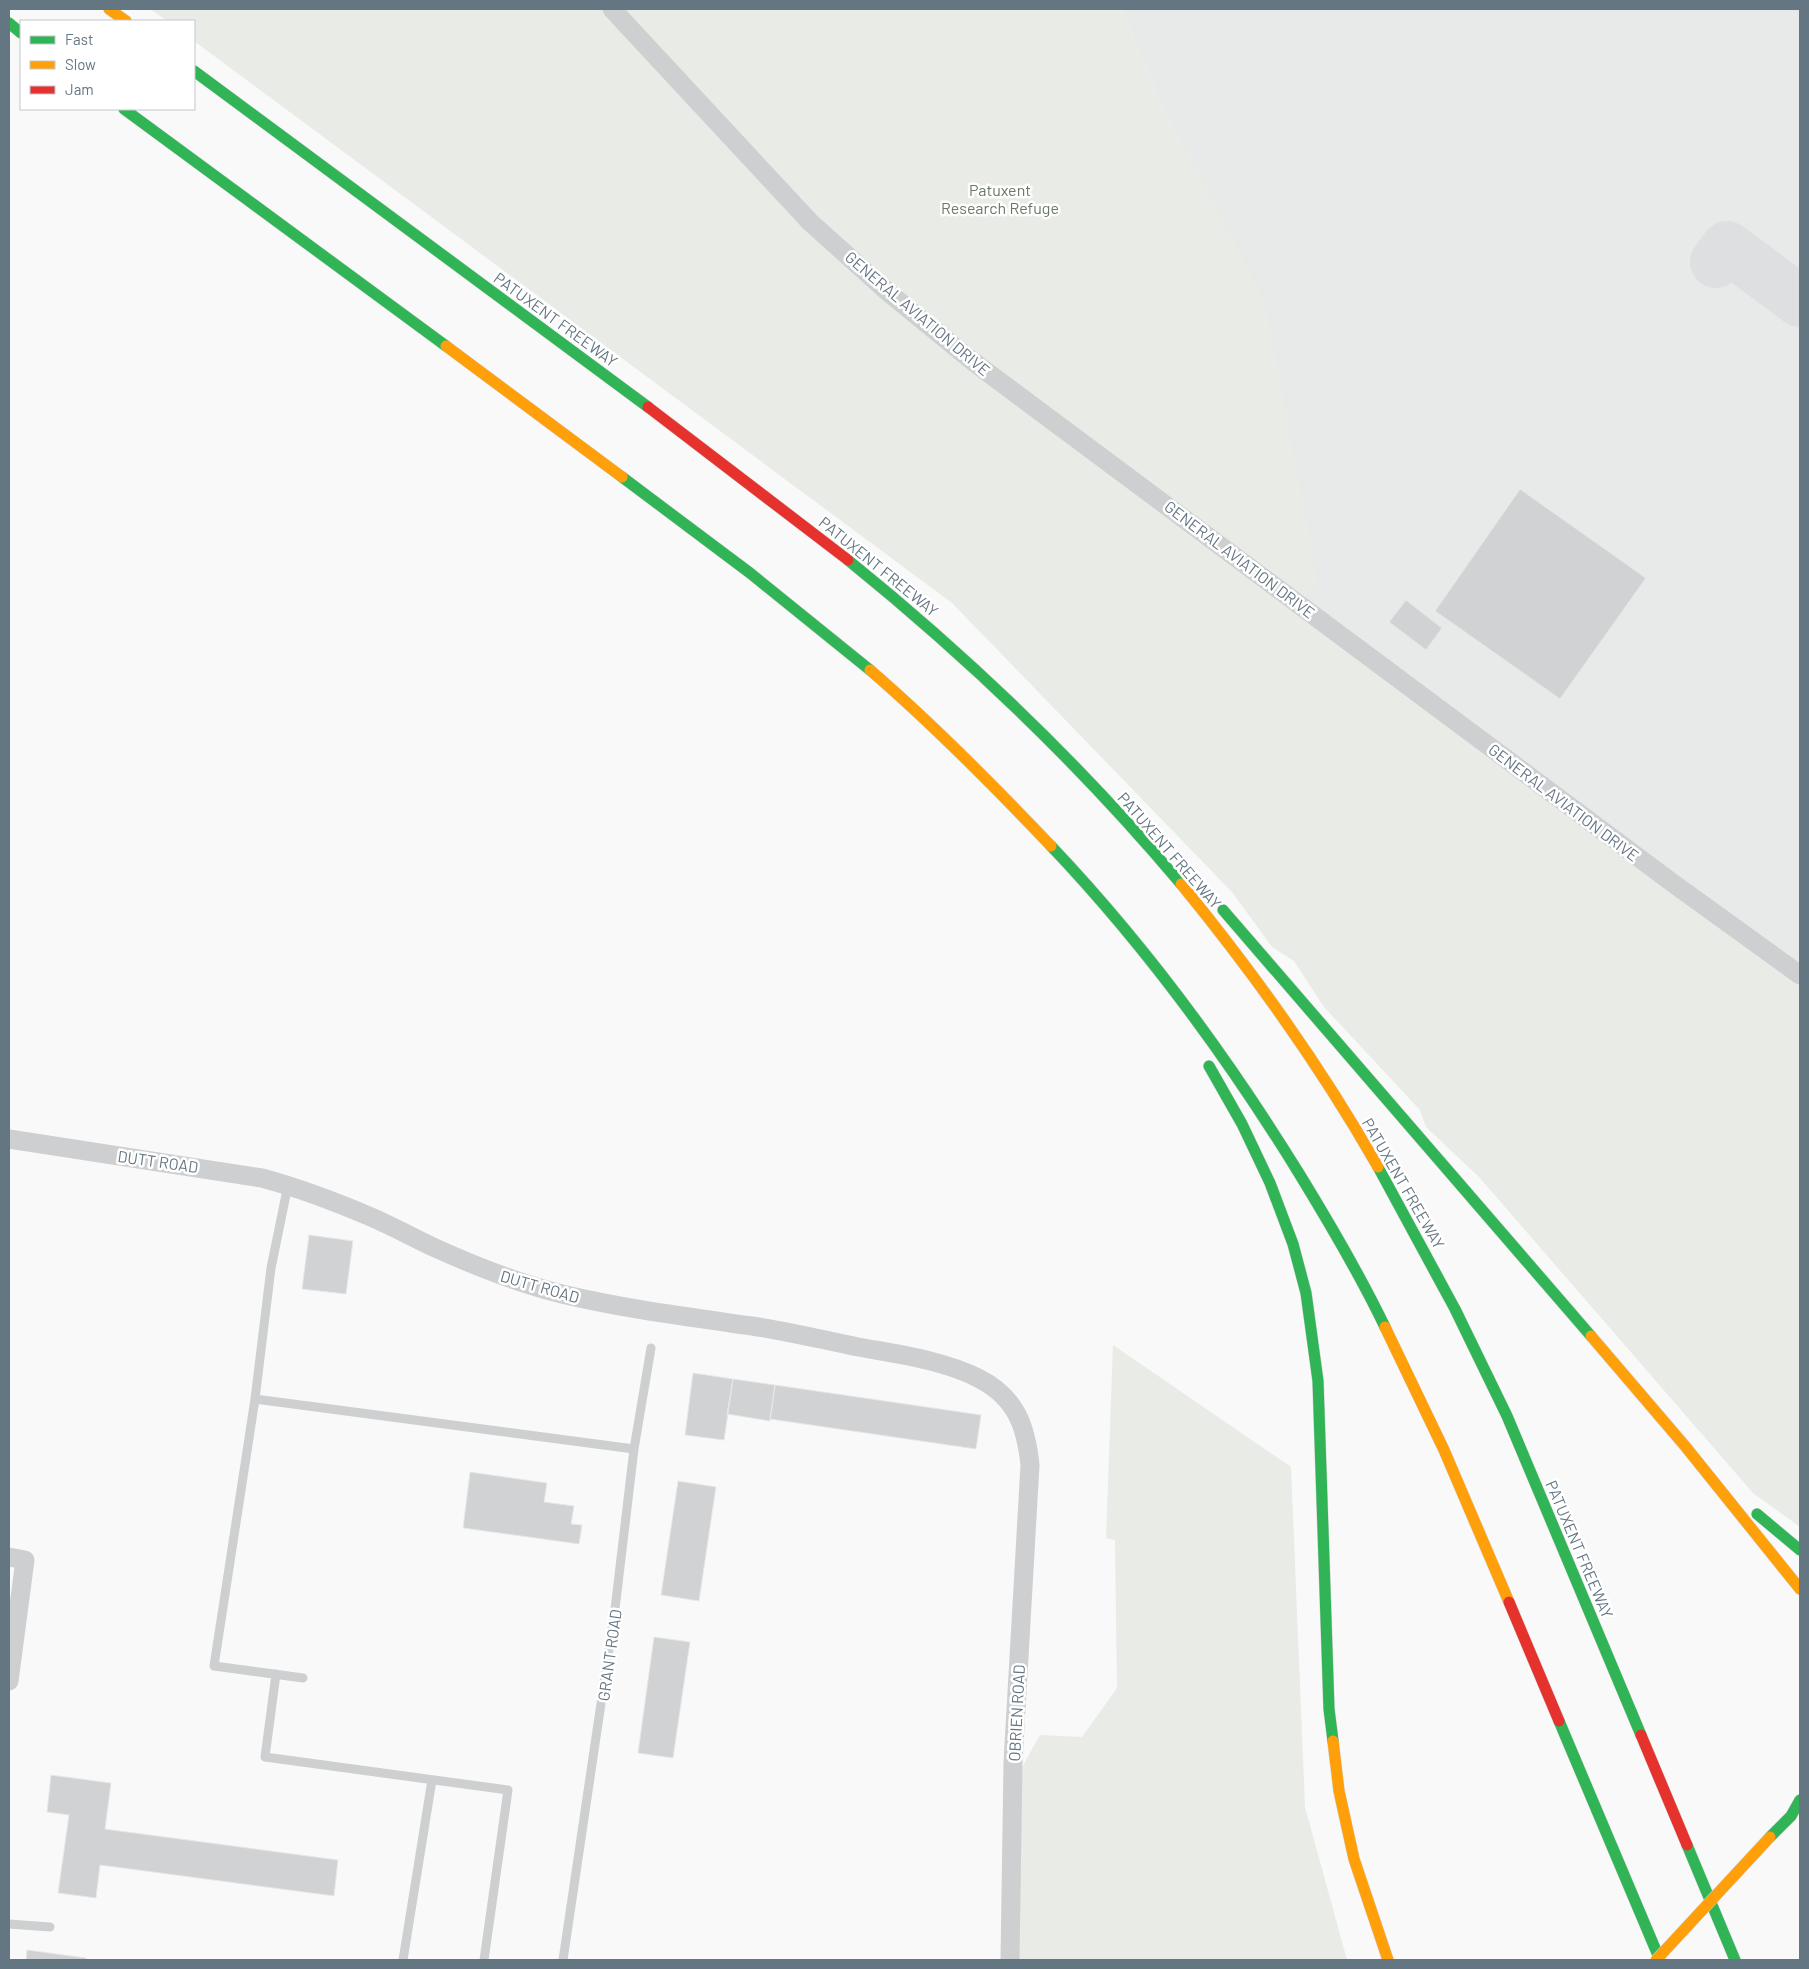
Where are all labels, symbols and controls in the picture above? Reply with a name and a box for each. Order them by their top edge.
legend [20,20,195,110]
text: Fast [65,30,93,48]
text: Slow [65,55,96,73]
text: Jam [65,80,94,98]
park label: Patuxent Research Refuge [941,180,1059,217]
street label: GENERAL AVIATION DRIVE [842,247,994,379]
street label: PATUXENT FREEWAY [491,268,621,370]
street label: GENERAL AVIATION DRIVE [1161,496,1319,622]
street label: PATUXENT FREEWAY [816,512,942,620]
street label: GENERAL AVIATION DRIVE [1485,739,1643,865]
street label: PATUXENT FREEWAY [1114,788,1226,912]
street label: PATUXENT FREEWAY [1359,1114,1449,1252]
street label: DUTT ROAD [117,1146,199,1176]
street label: DUTT ROAD [498,1266,582,1306]
street label: PATUXENT FREEWAY [1542,1477,1618,1621]
street label: GRANT ROAD [593,1608,625,1702]
street label: OBRIEN ROAD [1004,1664,1028,1762]

